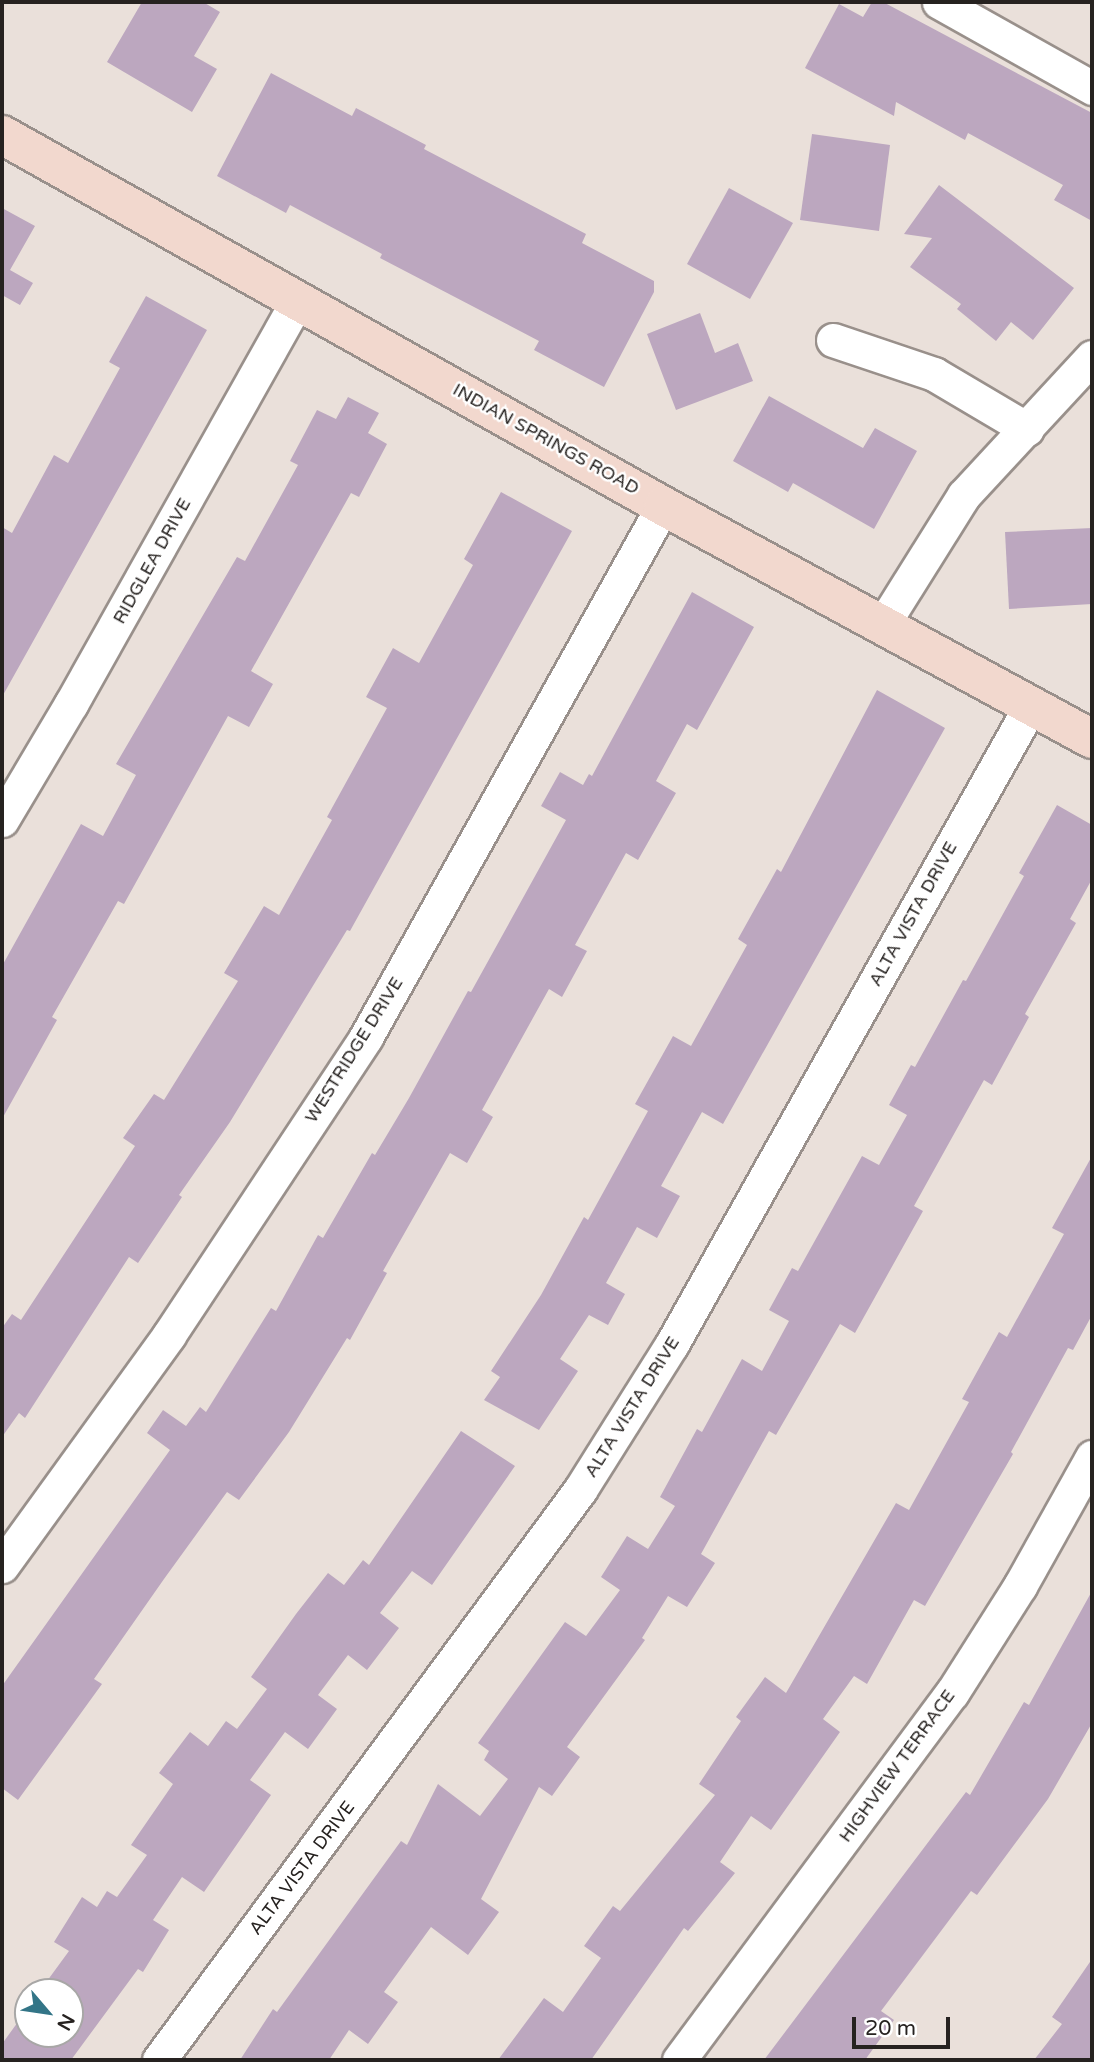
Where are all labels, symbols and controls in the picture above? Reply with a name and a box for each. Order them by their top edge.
street label: INDIAN SPRINGS ROAD [449,379,643,499]
street label: RIDGLEA DRIVE [108,494,196,628]
street label: ALTA VISTA DRIVE [864,838,962,990]
street label: WESTRIDGE DRIVE [300,973,408,1127]
street label: ALTA VISTA DRIVE [580,1333,684,1481]
street label: HIGHVIEW TERRACE [834,1686,960,1846]
street label: ALTA VISTA DRIVE [245,1797,359,1939]
north arrow [14,1978,84,2048]
scale bar [856,2002,954,2046]
text: N [52,2010,79,2034]
text: 20 m [865,2016,916,2041]

